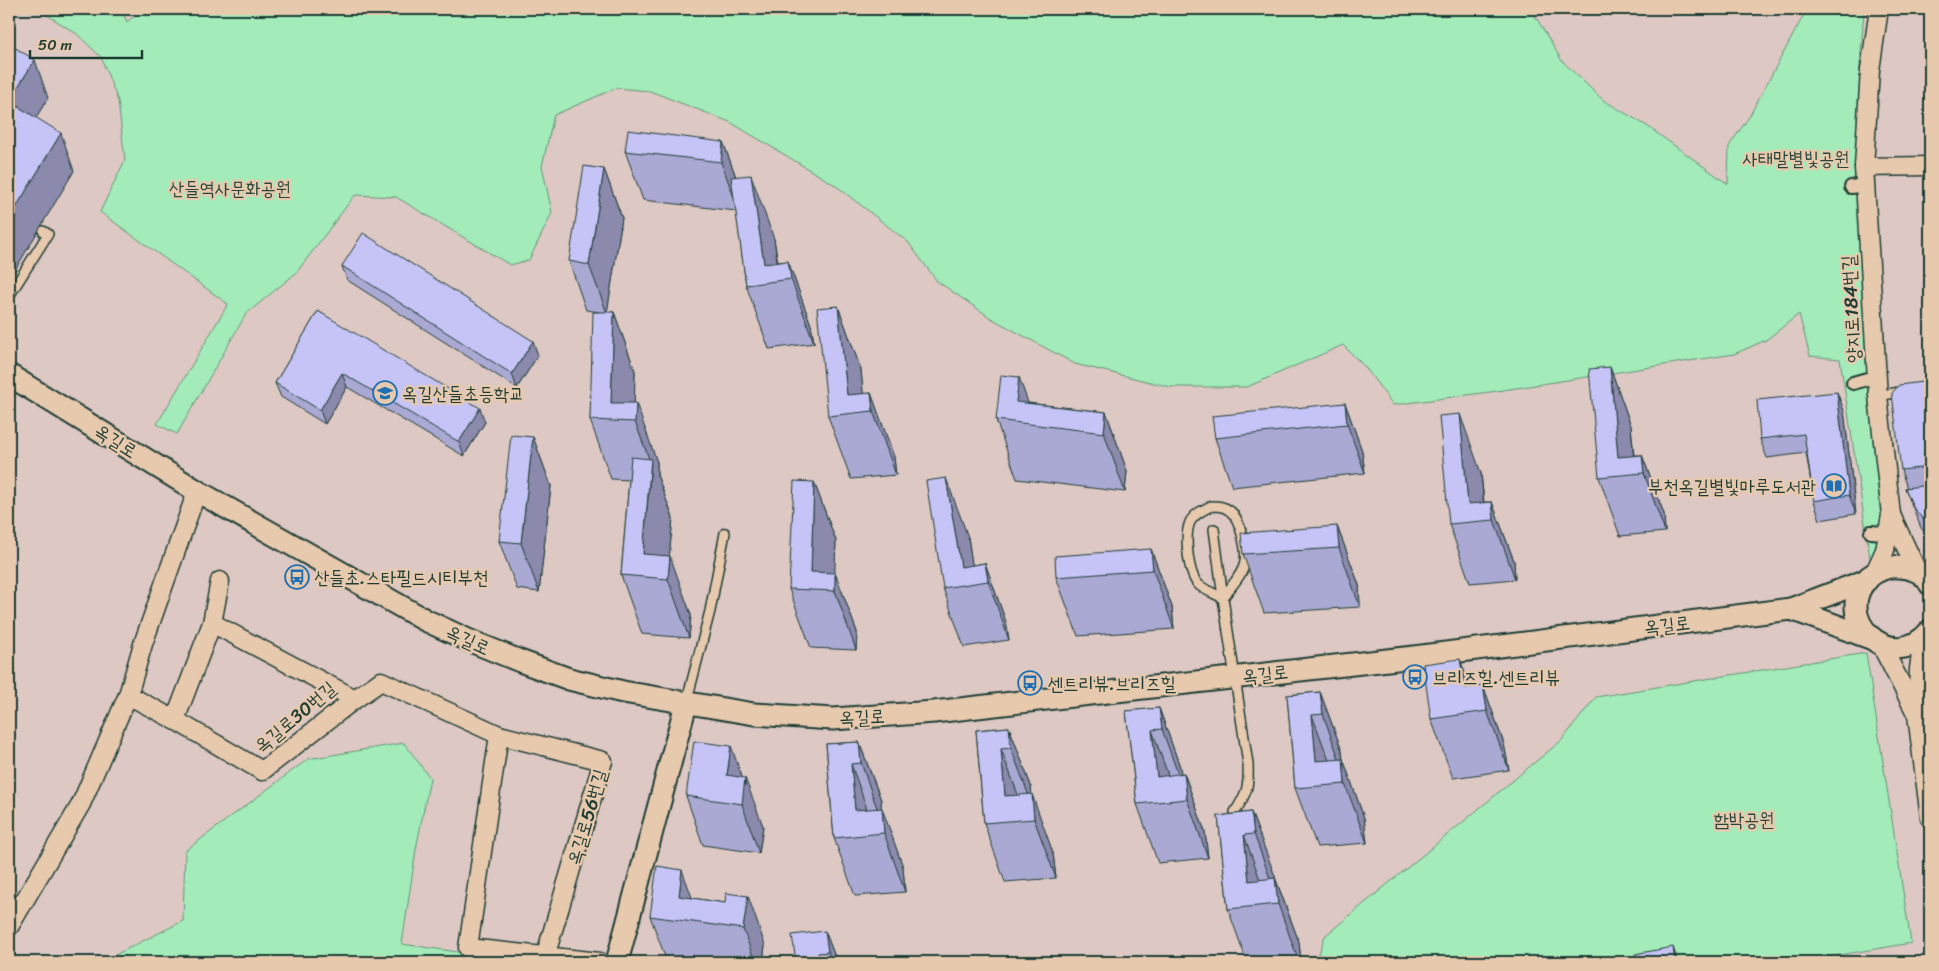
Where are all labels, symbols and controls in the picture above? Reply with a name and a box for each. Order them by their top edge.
scale bar [30,28,142,60]
text: 50 m [38,32,73,58]
park label: 사태말별빛공원 [1742,142,1850,175]
park label: 산들역사문화공원 [169,172,291,205]
street label: 양지로184번길 [1832,254,1870,364]
place label: 옥길산들초등학교 [402,377,524,410]
school or university icon: 옥길산들초등학교 [372,380,398,406]
street label: 옥길로 [88,415,144,467]
place label: 부천옥길별빛마루도서관 [1648,470,1816,503]
library icon: 부천옥길별빛마루도서관 [1821,473,1847,499]
place label: 산들초.스타필드시티부천 [314,561,488,594]
bus stop icon: 산들초.스타필드시티부천 [284,564,310,590]
street label: 옥길로 [1642,606,1692,644]
street label: 옥길로 [440,616,496,664]
street label: 옥길로 [1240,655,1290,693]
place label: 브리즈힐.센트리뷰 [1432,661,1560,694]
bus stop icon: 브리즈힐.센트리뷰 [1402,664,1428,690]
place label: 센트리뷰.브리즈힐 [1048,667,1177,700]
bus stop icon: 센트리뷰.브리즈힐 [1017,670,1043,696]
street label: 옥길로30번길 [247,673,343,761]
street label: 옥길로 [838,699,886,735]
street label: 옥길로56번길 [558,765,616,869]
park label: 함박공원 [1713,803,1775,836]

